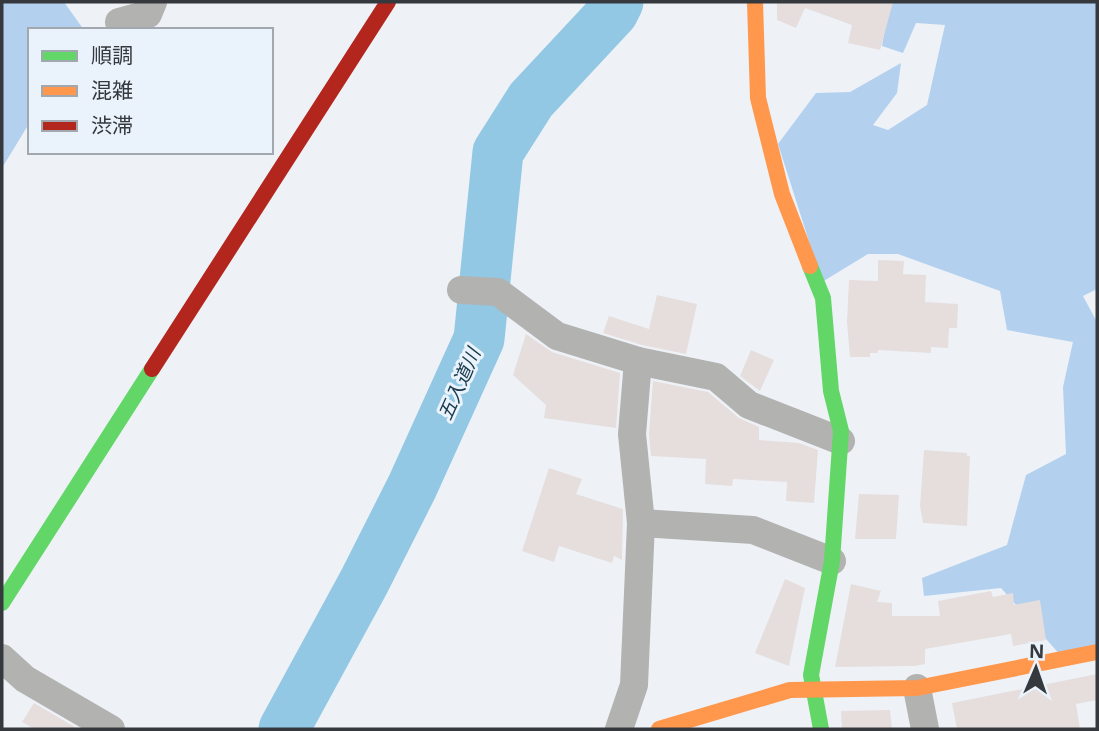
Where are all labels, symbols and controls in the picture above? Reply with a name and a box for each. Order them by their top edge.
legend [28,28,273,154]
text: 順調 [91,41,133,69]
text: 混雑 [91,76,133,104]
text: 渋滞 [91,111,133,139]
water label: 五入道川 [432,342,487,424]
north arrow [1001,633,1071,703]
text: N [1028,638,1045,664]

